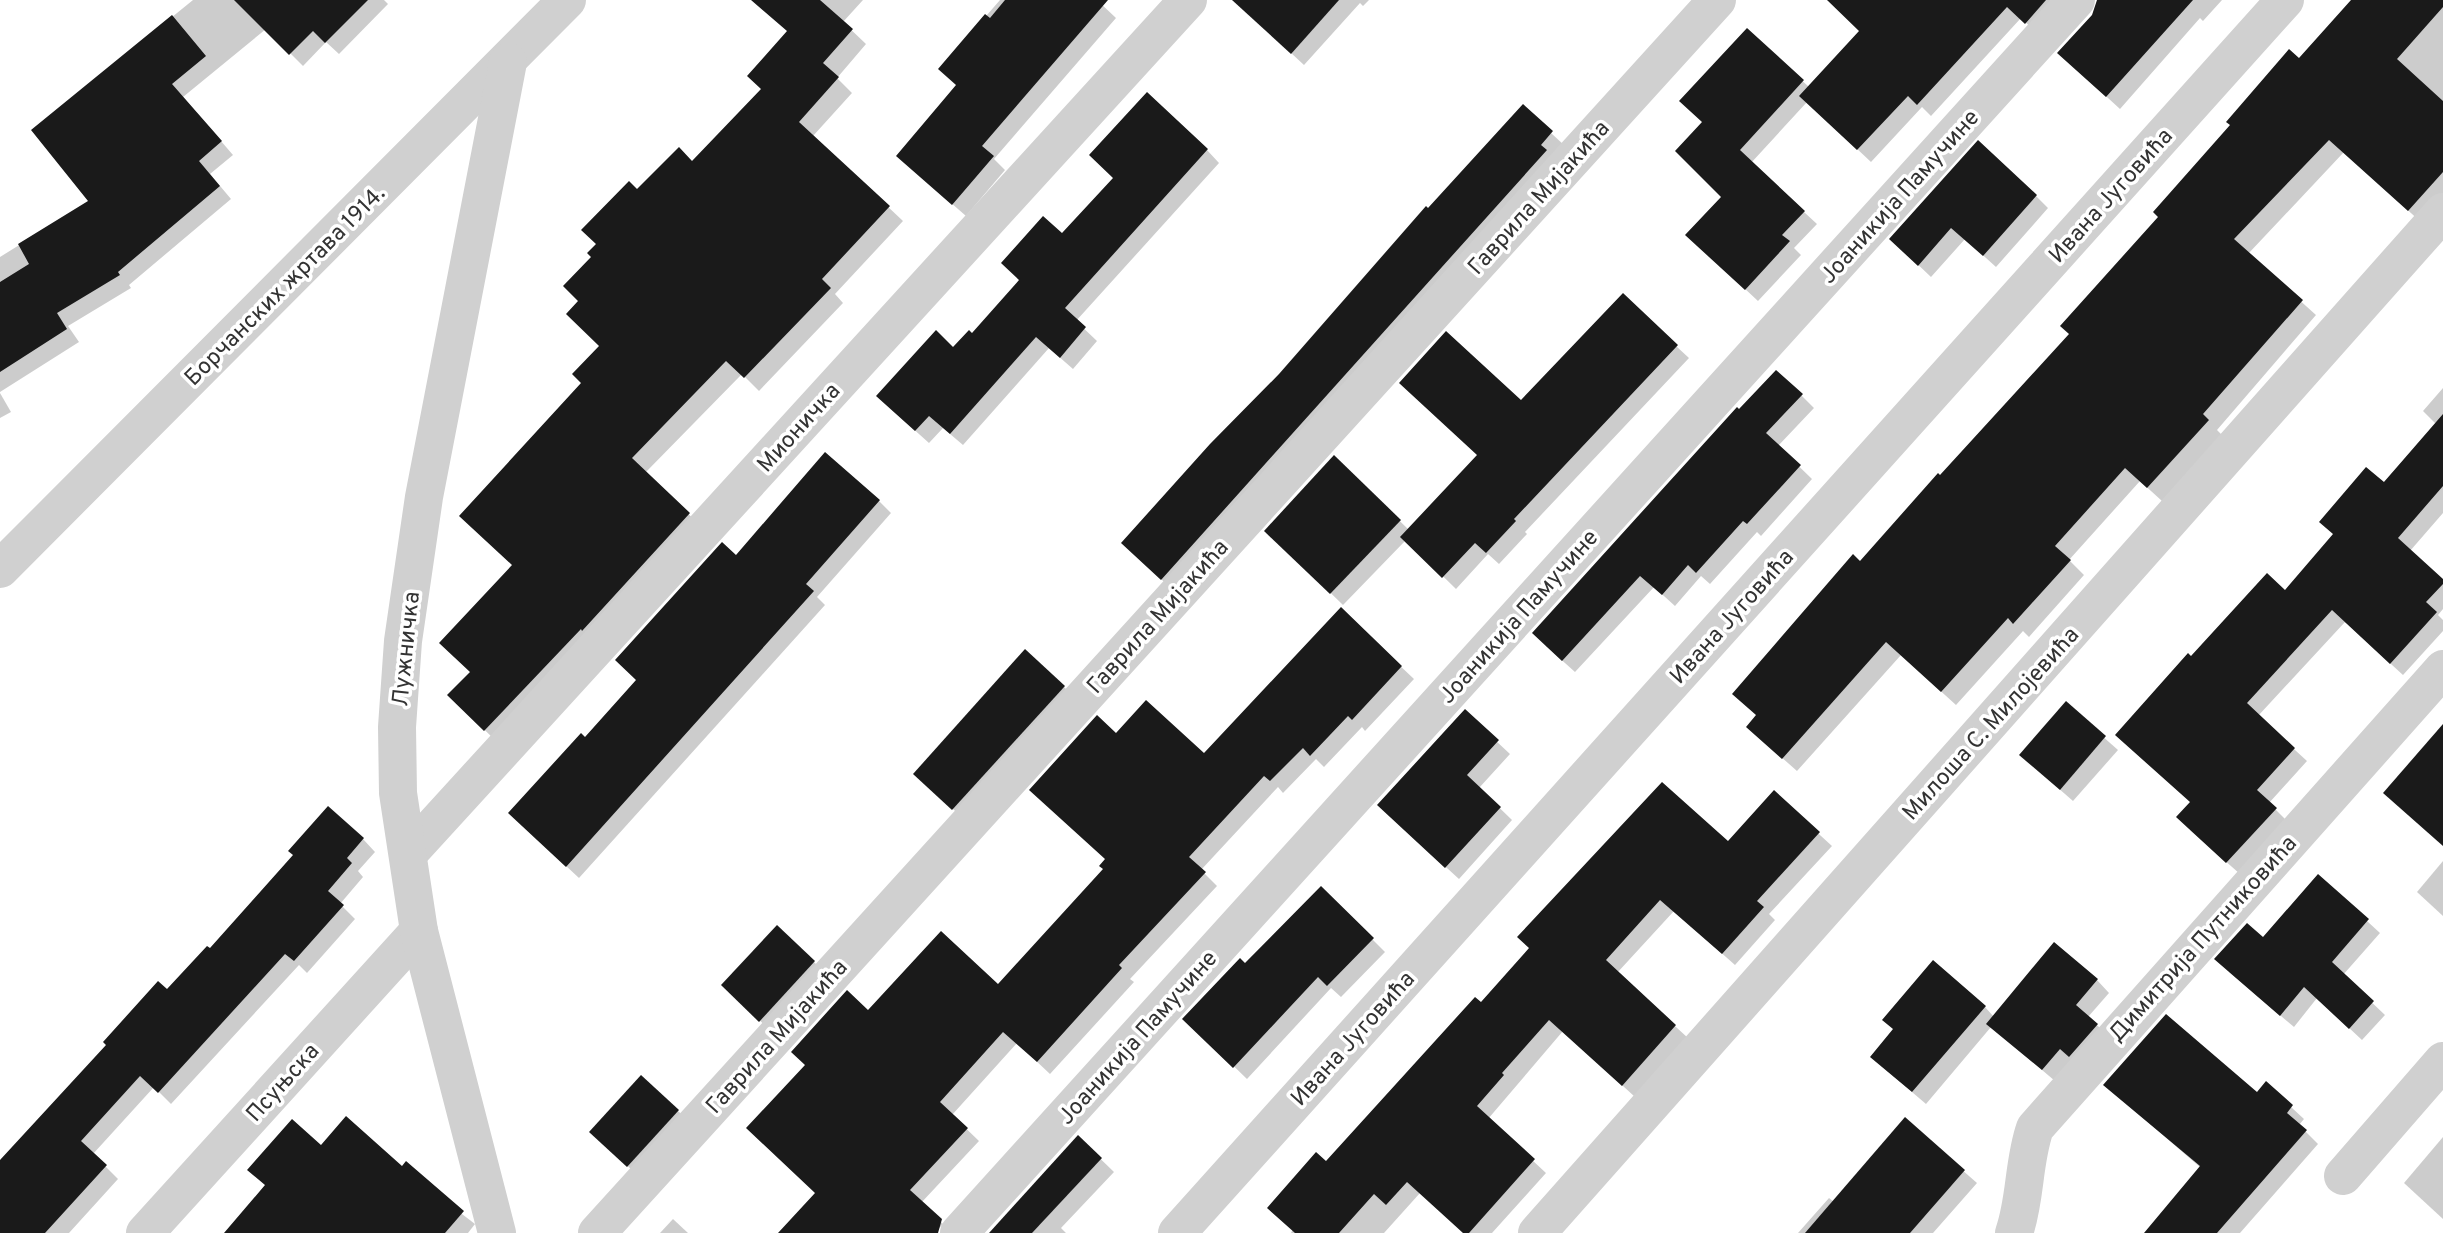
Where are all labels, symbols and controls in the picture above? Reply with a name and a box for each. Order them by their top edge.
street label: Јоаникија Памучине [1815,105,1987,291]
street label: Гаврила Мијакића [1463,115,1617,282]
street label: Ивана Југовића [2044,123,2180,270]
street label: Борчанских жртава 1914. [179,180,392,393]
street label: Мионичка [752,378,848,480]
street label: Јоаникија Памучине [1434,525,1606,711]
street label: Гаврила Мијакића [1082,534,1236,701]
street label: Ивана Југовића [1665,544,1801,691]
street label: Лужничка [387,590,428,708]
street label: Милоша С. Милојевића [1897,622,2086,828]
street label: Димитрија Путниковића [2103,830,2304,1049]
street label: Јоаникија Памучине [1053,946,1225,1132]
street label: Гаврила Мијакића [701,954,855,1121]
street label: Ивана Југовића [1286,966,1422,1113]
street label: Псуњска [241,1038,327,1129]

